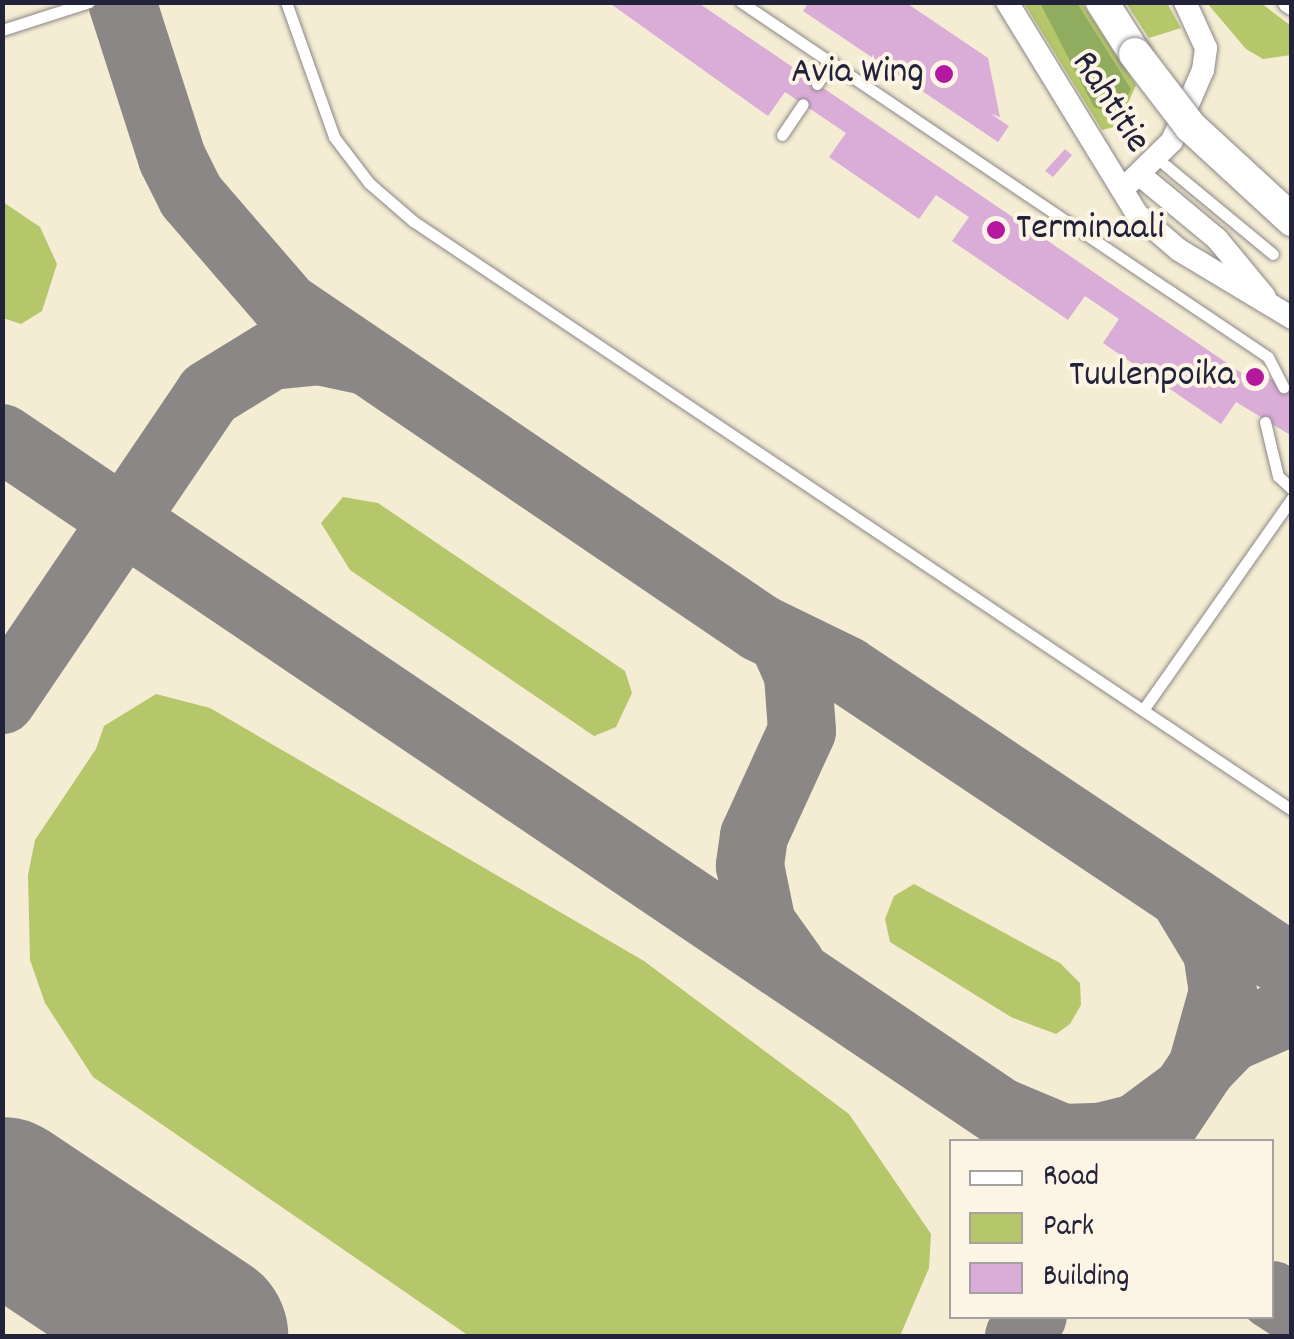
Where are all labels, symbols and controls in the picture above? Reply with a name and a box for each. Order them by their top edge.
street label: Rahtitie [1059,43,1159,163]
place label: Avia Wing [791,51,924,97]
marker: Avia Wing [933,63,955,85]
place label: Terminaali [1016,207,1164,253]
marker: Terminaali [985,219,1007,241]
place label: Tuulenpoika [1069,354,1235,400]
marker: Tuulenpoika [1244,366,1266,388]
legend [949,1139,1274,1319]
text: Road [1043,1157,1099,1200]
text: Park [1043,1207,1094,1250]
text: Building [1043,1257,1129,1300]

